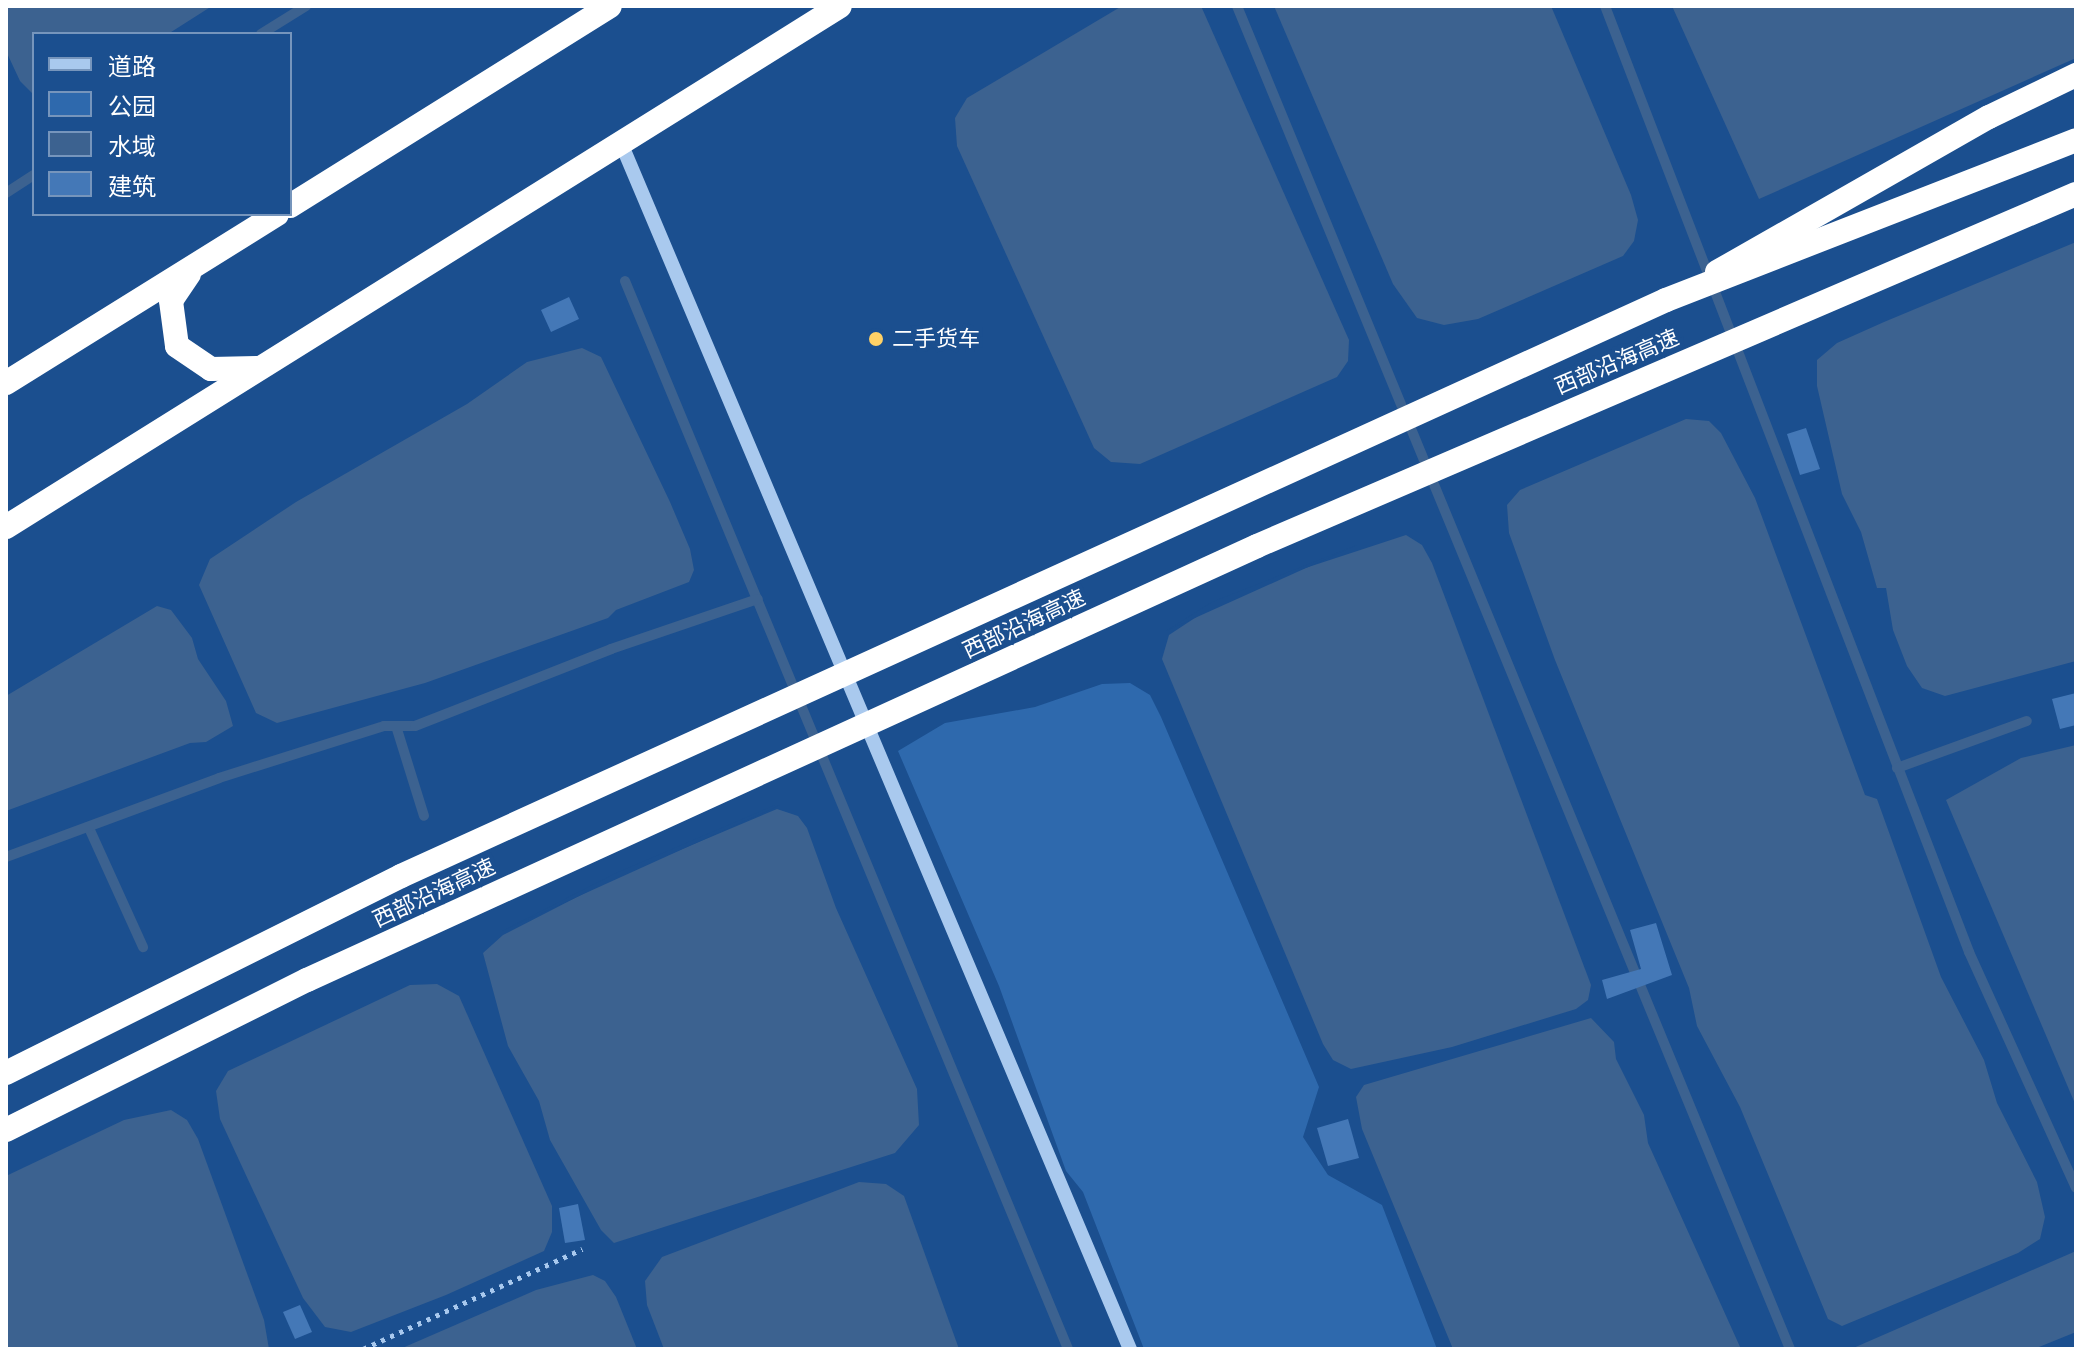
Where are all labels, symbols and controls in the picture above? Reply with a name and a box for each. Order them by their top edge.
legend [32,32,292,216]
text: 道路 [108,53,156,80]
text: 公园 [108,93,156,120]
text: 水域 [108,133,156,160]
text: 建筑 [108,173,156,200]
street label: 西部沿海高速 [1551,324,1683,400]
place label: 二手货车 [892,326,980,352]
marker: 二手货车 [867,330,885,348]
street label: 西部沿海高速 [959,584,1089,664]
street label: 西部沿海高速 [369,853,499,933]

